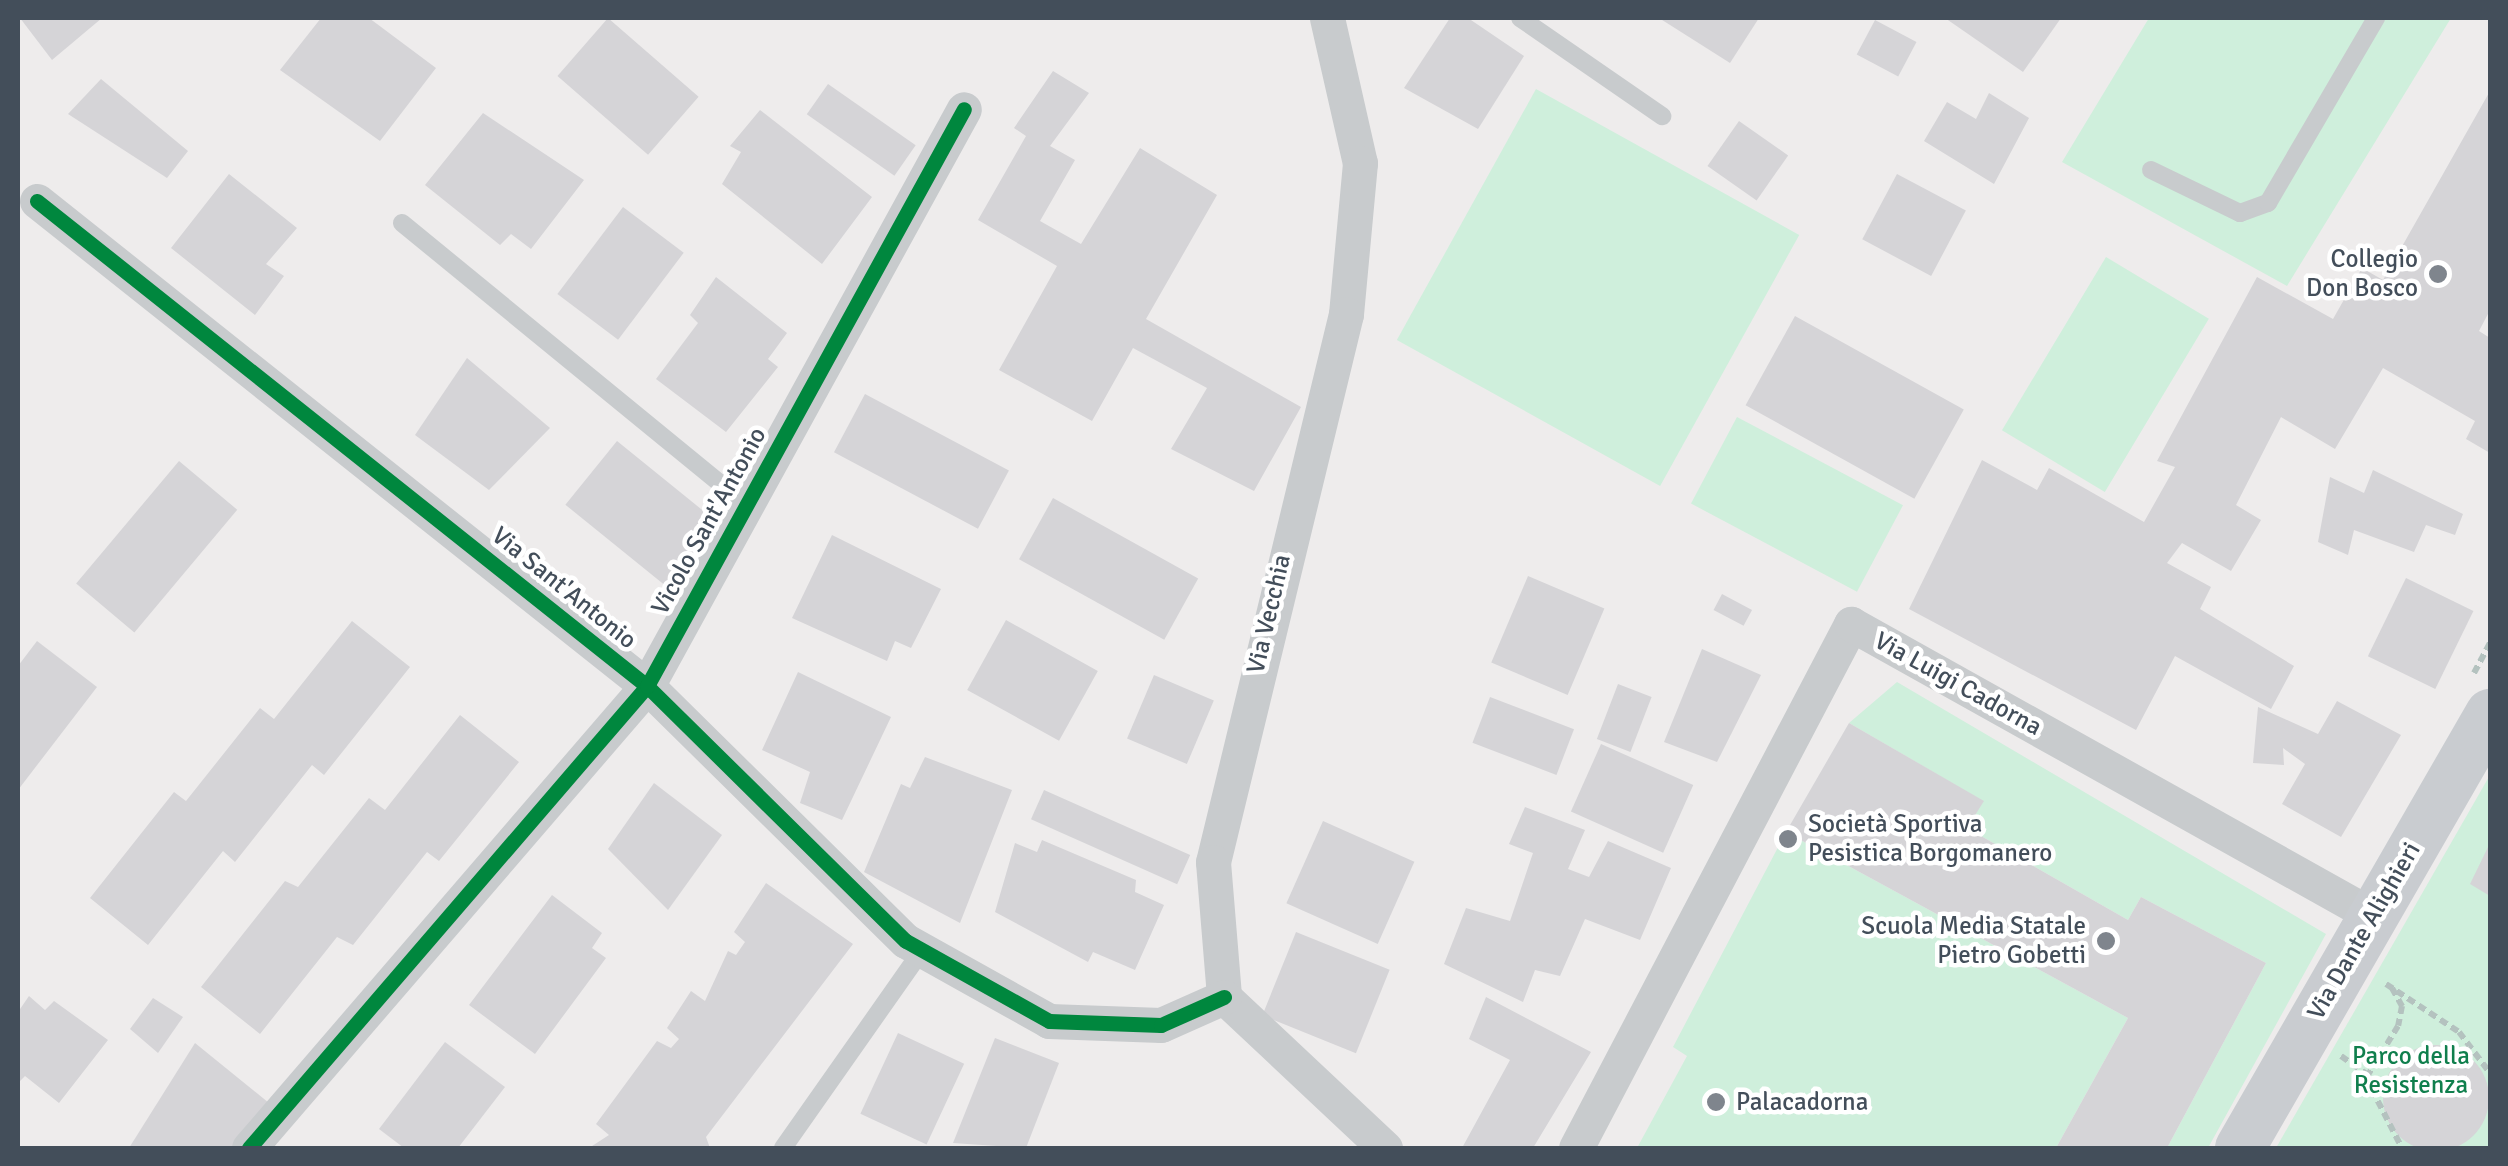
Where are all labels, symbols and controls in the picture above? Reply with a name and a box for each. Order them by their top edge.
place label: Collegio Don Bosco [2306,245,2418,304]
marker: Collegio Don Bosco [2427,263,2449,285]
street label: Vicolo Sant'Antonio [645,422,773,620]
street label: Via Sant'Antonio [486,521,642,655]
street label: Via Vecchia [1241,551,1297,677]
street label: Via Luigi Cadorna [1869,626,2047,742]
place label: Società Sportiva Pesistica Borgomanero [1808,810,2052,869]
marker: Società Sportiva Pesistica Borgomanero [1777,828,1799,850]
street label: Via Dante Alighieri [2301,837,2427,1025]
place label: Scuola Media Statale Pietro Gobetti [1861,912,2086,971]
marker: Scuola Media Statale Pietro Gobetti [2095,930,2117,952]
park label: Parco della Resistenza [2352,1042,2470,1101]
place label: Palacadorna [1736,1087,1868,1117]
marker: Palacadorna [1705,1091,1727,1113]

